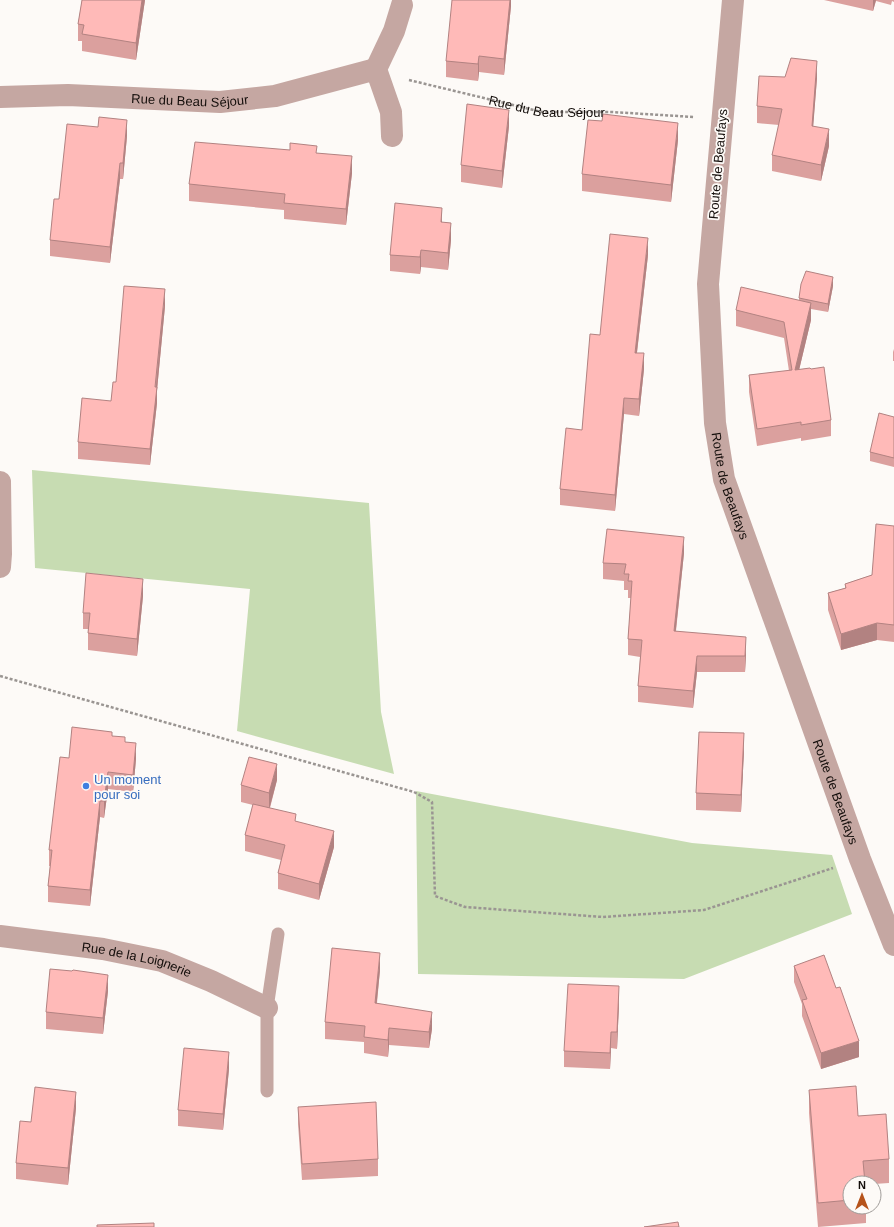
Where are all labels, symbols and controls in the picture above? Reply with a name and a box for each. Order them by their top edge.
street label: Rue du Beau Séjour [131,90,250,110]
street label: Rue du Beau Séjour [487,92,605,120]
street label: Route de Beaufays [706,108,730,220]
street label: Route de Beaufays [709,431,753,542]
street label: Route de Beaufays [810,737,862,847]
place label: Un moment pour soi [94,772,162,802]
marker: Un moment pour soi [81,781,91,791]
street label: Rue de la Loignerie [81,939,194,980]
north arrow [842,1175,882,1215]
text: N [858,1179,866,1191]

